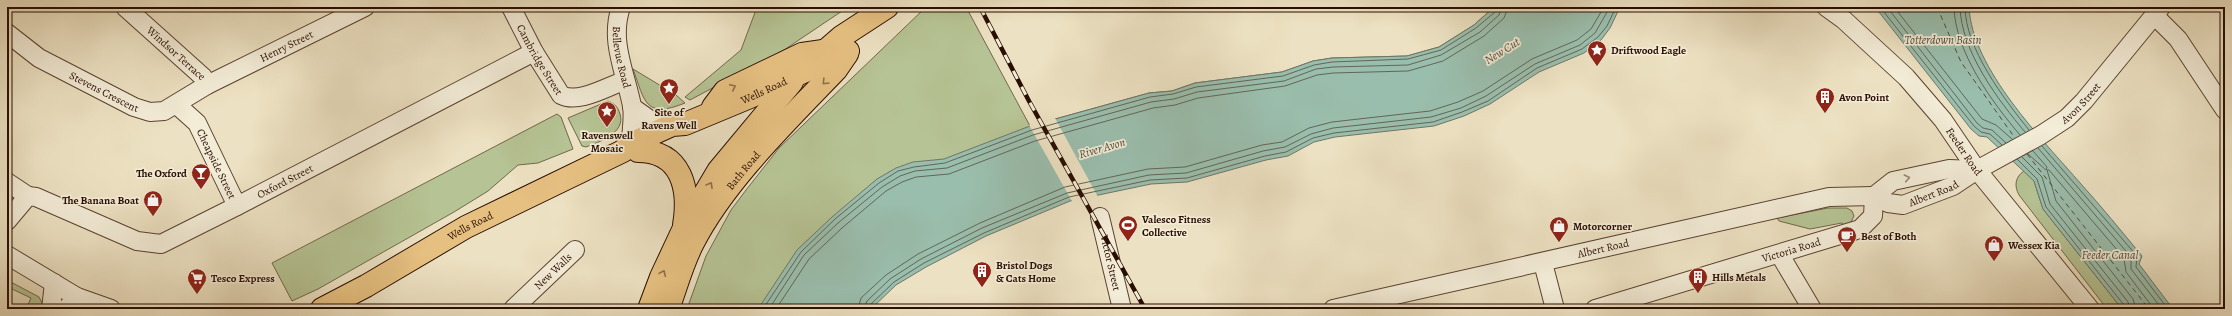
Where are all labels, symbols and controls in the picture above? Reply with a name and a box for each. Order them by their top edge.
street label: Windsor Terrace [143,22,209,84]
street label: Cambridge Street [513,22,566,98]
street label: Bellevue Road [609,26,634,90]
street label: Henry Street [257,27,316,66]
water label: Totterdown Basin [1905,32,1981,48]
water label: New Cut [1481,34,1523,68]
place icon: Driftwood Eagle [1586,39,1608,67]
place label: Driftwood Eagle [1611,43,1686,58]
street label: Stevens Crescent [67,68,141,116]
street label: Wells Road [738,74,790,108]
place icon: Site of Ravens Well [658,77,680,105]
one-way arrow [822,77,829,85]
street label: Avon Street [2058,79,2104,128]
one-way arrow [730,84,737,92]
building icon: Avon Point [1814,86,1836,114]
place label: Avon Point [1838,90,1889,105]
place icon: Ravenswell Mosaic [596,100,618,128]
place label: Site of Ravens Well [641,105,697,133]
street label: Feeder Road [1942,125,1986,179]
street label: Cheapside Street [193,126,240,202]
place label: Ravenswell Mosaic [581,128,633,156]
water label: River Avon [1077,134,1127,162]
street label: Bath Road [723,148,764,193]
street label: Oxford Street [255,161,316,202]
bar icon: The Oxford [190,162,212,190]
place label: The Oxford [136,166,187,181]
one-way arrow [1904,174,1910,182]
street label: Albert Road [1906,177,1962,211]
one-way arrow [706,182,713,189]
shop icon: The Banana Boat [142,189,164,217]
place label: The Banana Boat [62,193,139,208]
street label: Wells Road [444,208,496,245]
place label: Valesco Fitness Collective [1141,212,1211,240]
sports icon: Valesco Fitness Collective [1117,214,1139,242]
shop icon: Motorcorner [1548,215,1570,243]
place label: Motorcorner [1573,219,1633,234]
cafe icon: Best of Both [1836,225,1858,253]
place label: Best of Both [1861,229,1916,244]
street label: Victor Street [1096,233,1124,292]
street label: Victoria Road [1759,234,1823,266]
shop icon: Wessex Kia [1983,234,2005,262]
street label: Albert Road [1575,235,1631,262]
place label: Wessex Kia [2007,238,2061,253]
water label: Feeder Canal [2081,247,2139,263]
street label: New Walls [531,250,575,293]
place label: Bristol Dogs & Cats Home [996,258,1056,286]
building icon: Bristol Dogs & Cats Home [971,260,993,288]
building icon: Hills Metals [1687,266,1709,294]
supermarket icon: Tesco Express [186,267,208,295]
one-way arrow [658,269,666,277]
place label: Hills Metals [1712,270,1767,285]
place label: Tesco Express [211,271,275,286]

